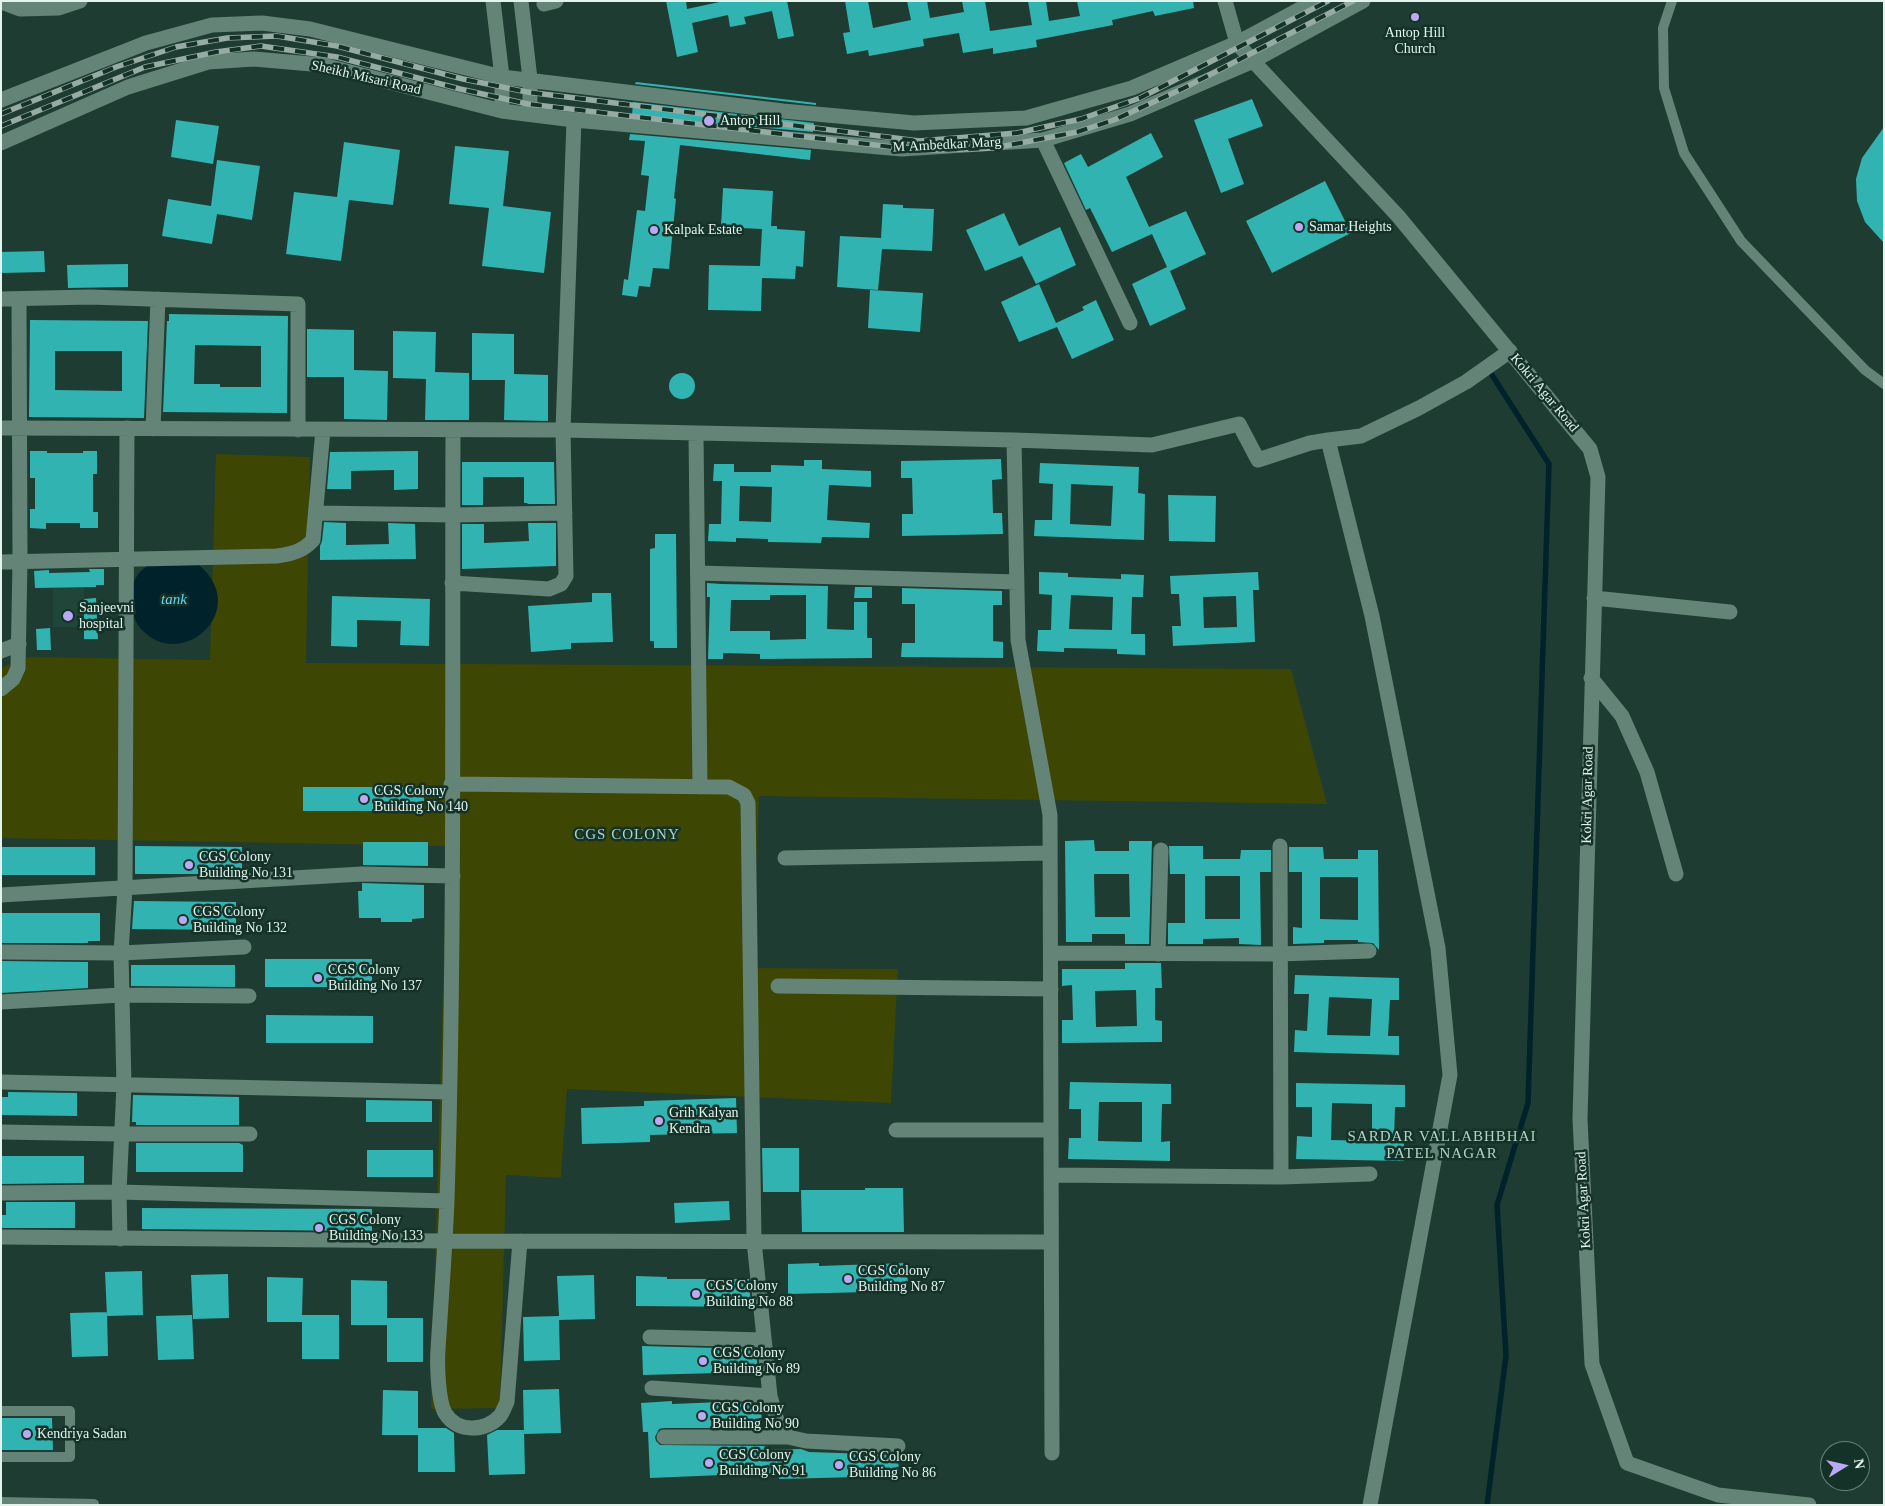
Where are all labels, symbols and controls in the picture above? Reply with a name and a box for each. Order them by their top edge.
marker: Antop Hill Church [1409,11,1421,23]
place label: Antop Hill Church [1385,25,1445,58]
street label: Sheikh Misari Road [310,57,422,99]
place label: Antop Hill [720,113,780,129]
marker: Antop Hill [702,114,716,128]
street label: M Ambedkar Marg [892,134,1002,156]
place label: Samar Heights [1309,219,1392,235]
marker: Samar Heights [1293,221,1305,233]
place label: Kalpak Estate [664,222,742,238]
marker: Kalpak Estate [648,224,660,236]
street label: Kokri Agar Road [1506,350,1582,436]
water label: tank [161,591,187,609]
place label: Sanjeevni hospital [79,600,134,632]
marker: Sanjeevni hospital [61,609,75,623]
street label: Kokri Agar Road [1579,746,1597,844]
place label: CGS Colony Building No 140 [374,783,468,816]
marker: CGS Colony Building No 140 [358,793,370,805]
district label: CGS COLONY [573,826,681,844]
place label: CGS Colony Building No 131 [199,849,293,882]
marker: CGS Colony Building No 131 [183,859,195,871]
place label: CGS Colony Building No 132 [193,904,287,936]
marker: CGS Colony Building No 132 [177,914,189,926]
place label: CGS Colony Building No 137 [328,962,422,994]
marker: CGS Colony Building No 137 [312,972,324,984]
place label: Grih Kalyan Kendra [669,1105,739,1138]
marker: Grih Kalyan Kendra [653,1115,665,1127]
district label: SARDAR VALLABHBHAI PATEL NAGAR [1345,1128,1539,1163]
street label: Kokri Agar Road [1573,1151,1595,1249]
place label: CGS Colony Building No 133 [329,1212,423,1244]
marker: CGS Colony Building No 133 [313,1222,325,1234]
place label: CGS Colony Building No 87 [858,1263,945,1295]
marker: CGS Colony Building No 87 [842,1273,854,1285]
place label: CGS Colony Building No 88 [706,1278,793,1310]
marker: CGS Colony Building No 88 [690,1288,702,1300]
place label: CGS Colony Building No 89 [713,1345,800,1378]
marker: CGS Colony Building No 89 [697,1355,709,1367]
place label: CGS Colony Building No 90 [712,1400,799,1432]
marker: CGS Colony Building No 90 [696,1410,708,1422]
place label: Kendriya Sadan [37,1426,127,1442]
marker: Kendriya Sadan [21,1428,33,1440]
north arrow [1820,1441,1870,1491]
place label: CGS Colony Building No 91 [719,1447,806,1480]
place label: CGS Colony Building No 86 [849,1449,936,1481]
marker: CGS Colony Building No 91 [703,1457,715,1469]
text: N [1851,1458,1868,1470]
marker: CGS Colony Building No 86 [833,1459,845,1471]

